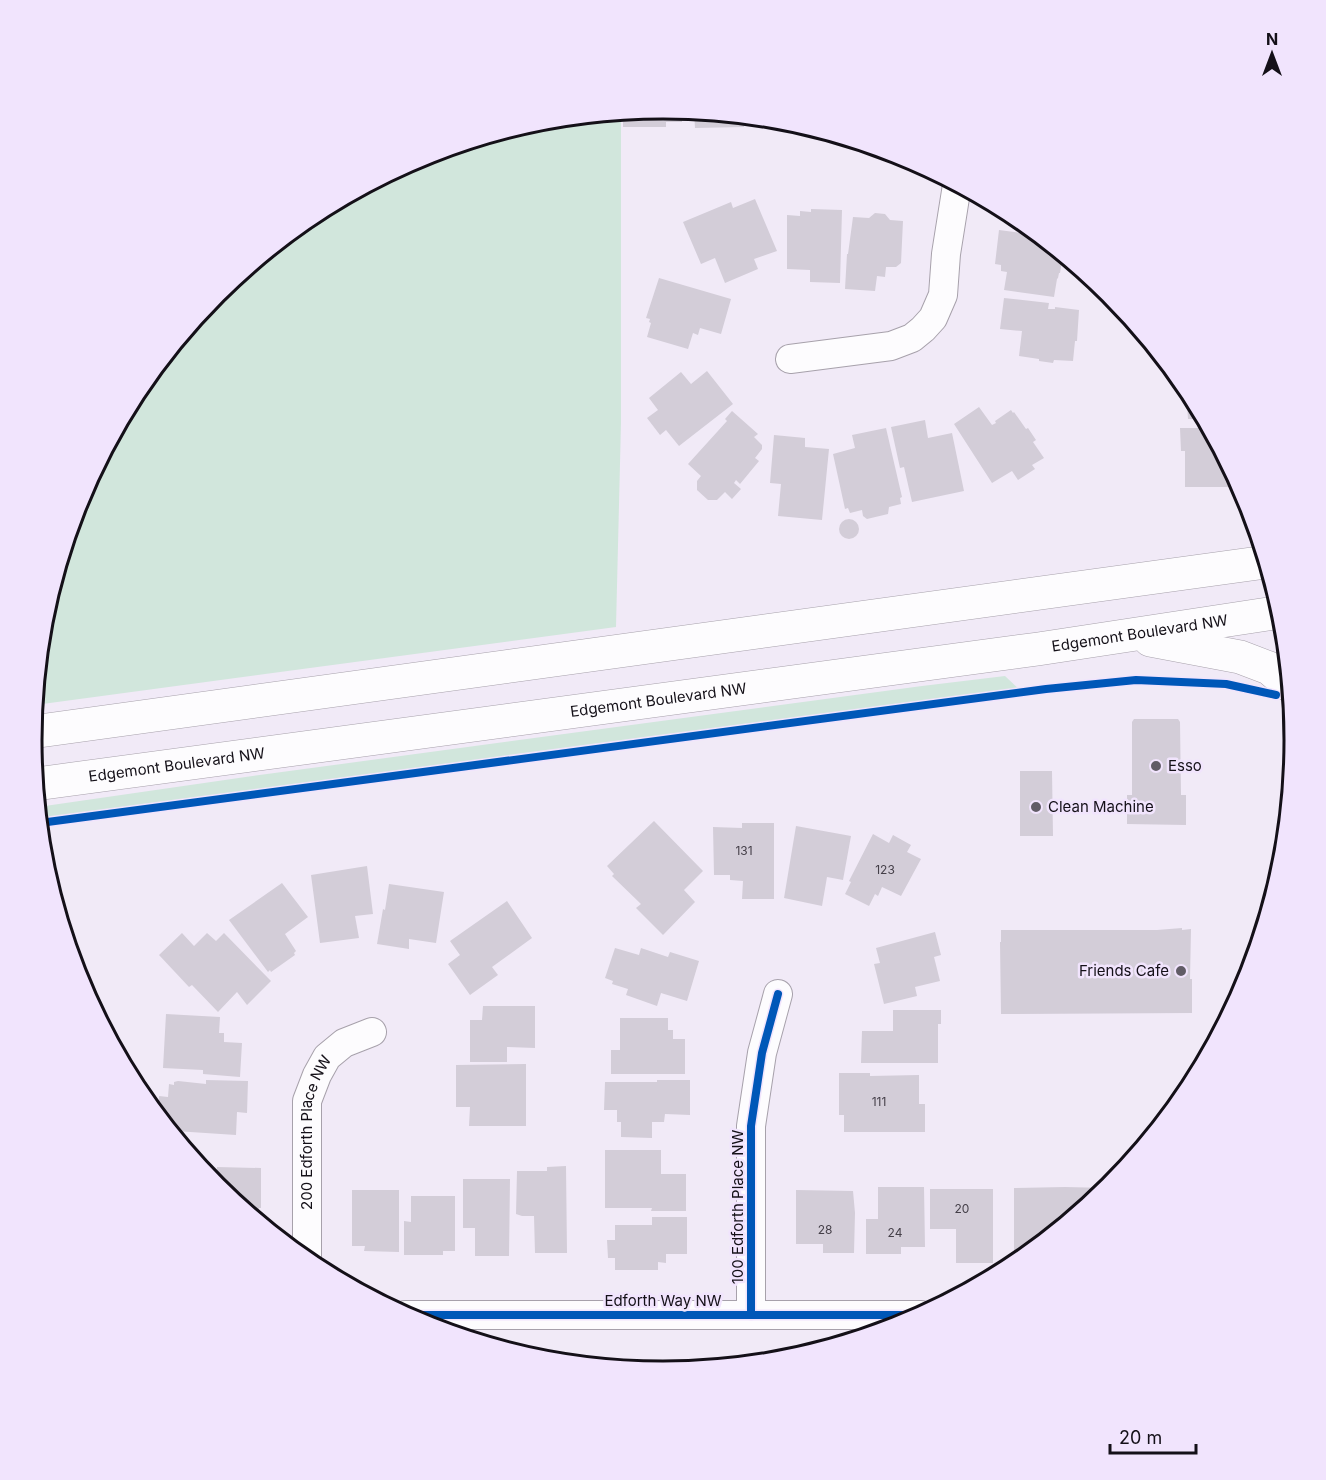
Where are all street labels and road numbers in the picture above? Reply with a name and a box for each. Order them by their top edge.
street label: Edgemont Boulevard NW [1050,610,1229,656]
street label: Edgemont Boulevard NW [569,678,748,721]
street label: Edgemont Boulevard NW [87,743,266,786]
street label: 200 Edforth Place NW [297,1052,335,1210]
street label: 100 Edforth Place NW [728,1129,747,1284]
street label: Edforth Way NW [604,1291,722,1310]

